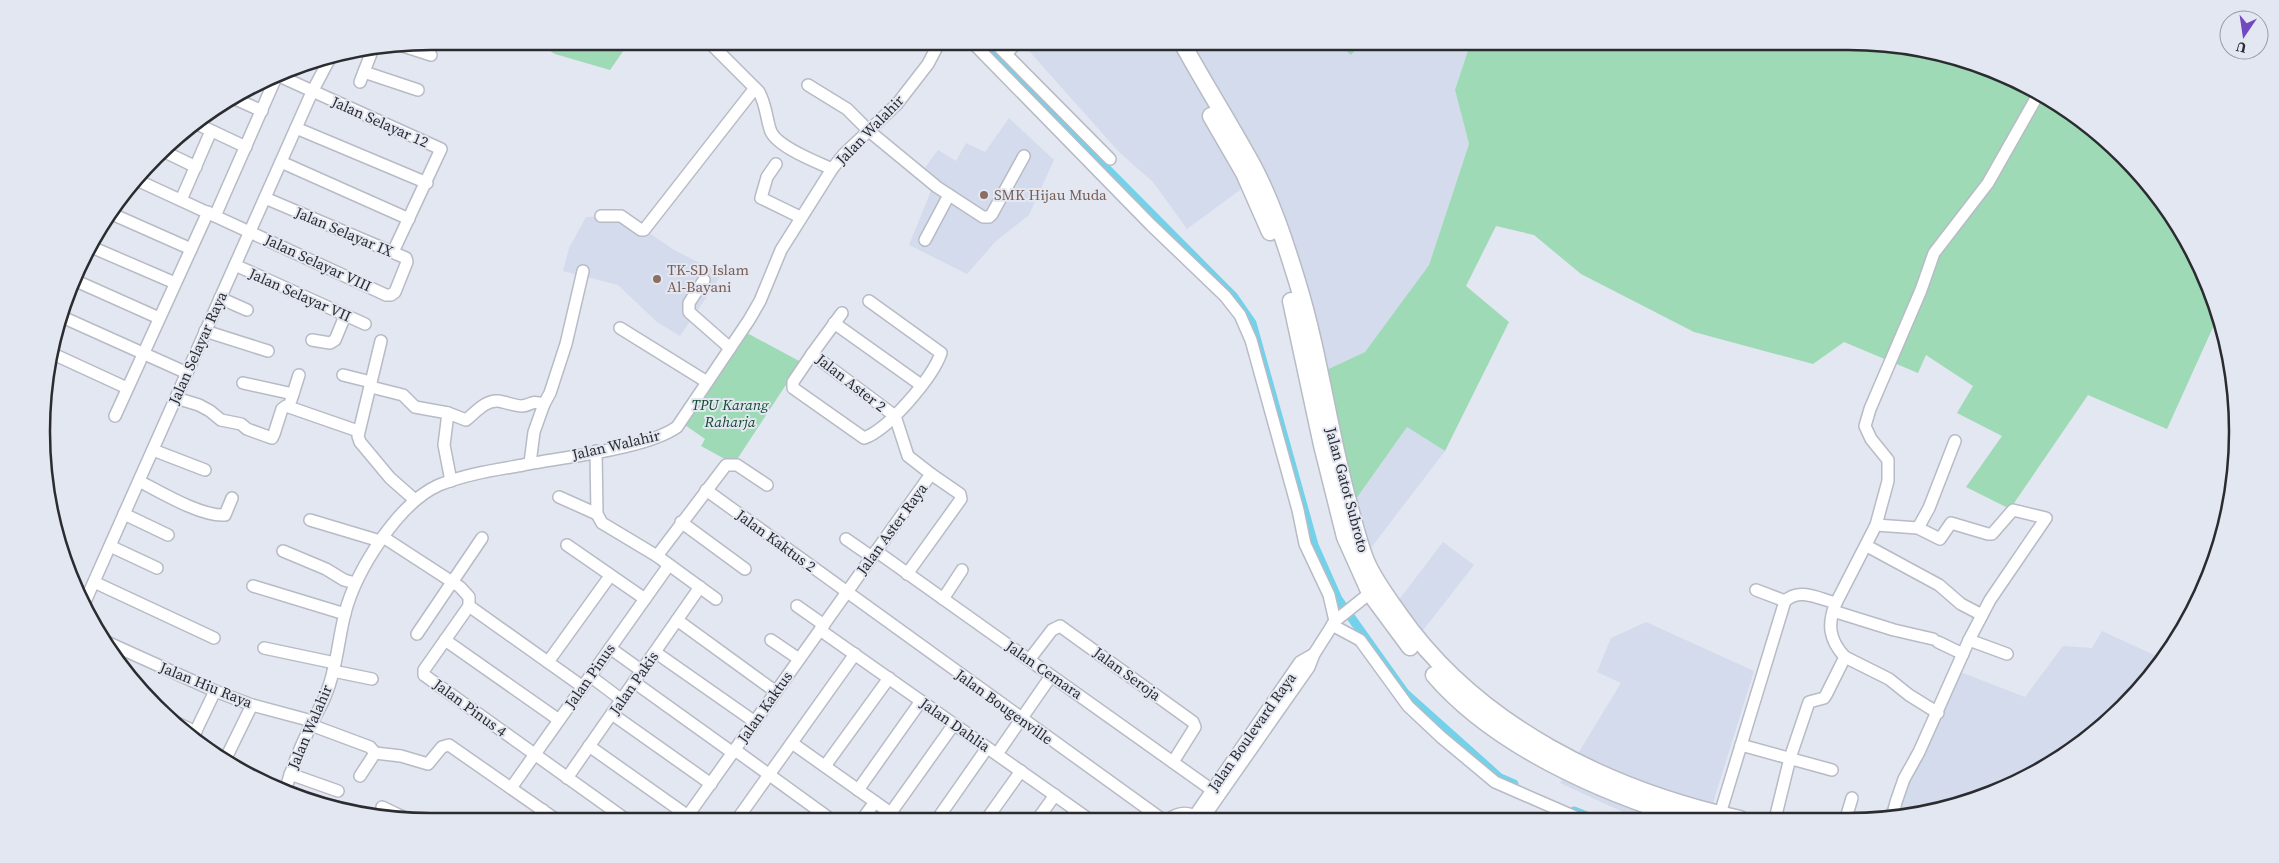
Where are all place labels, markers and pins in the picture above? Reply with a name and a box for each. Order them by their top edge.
place label: SMK Hijau Muda [994,184,1107,205]
marker: SMK Hijau Muda [978,189,990,201]
place label: TK-SD Islam Al-Bayani [667,259,749,297]
marker: TK-SD Islam Al-Bayani [651,273,663,285]

